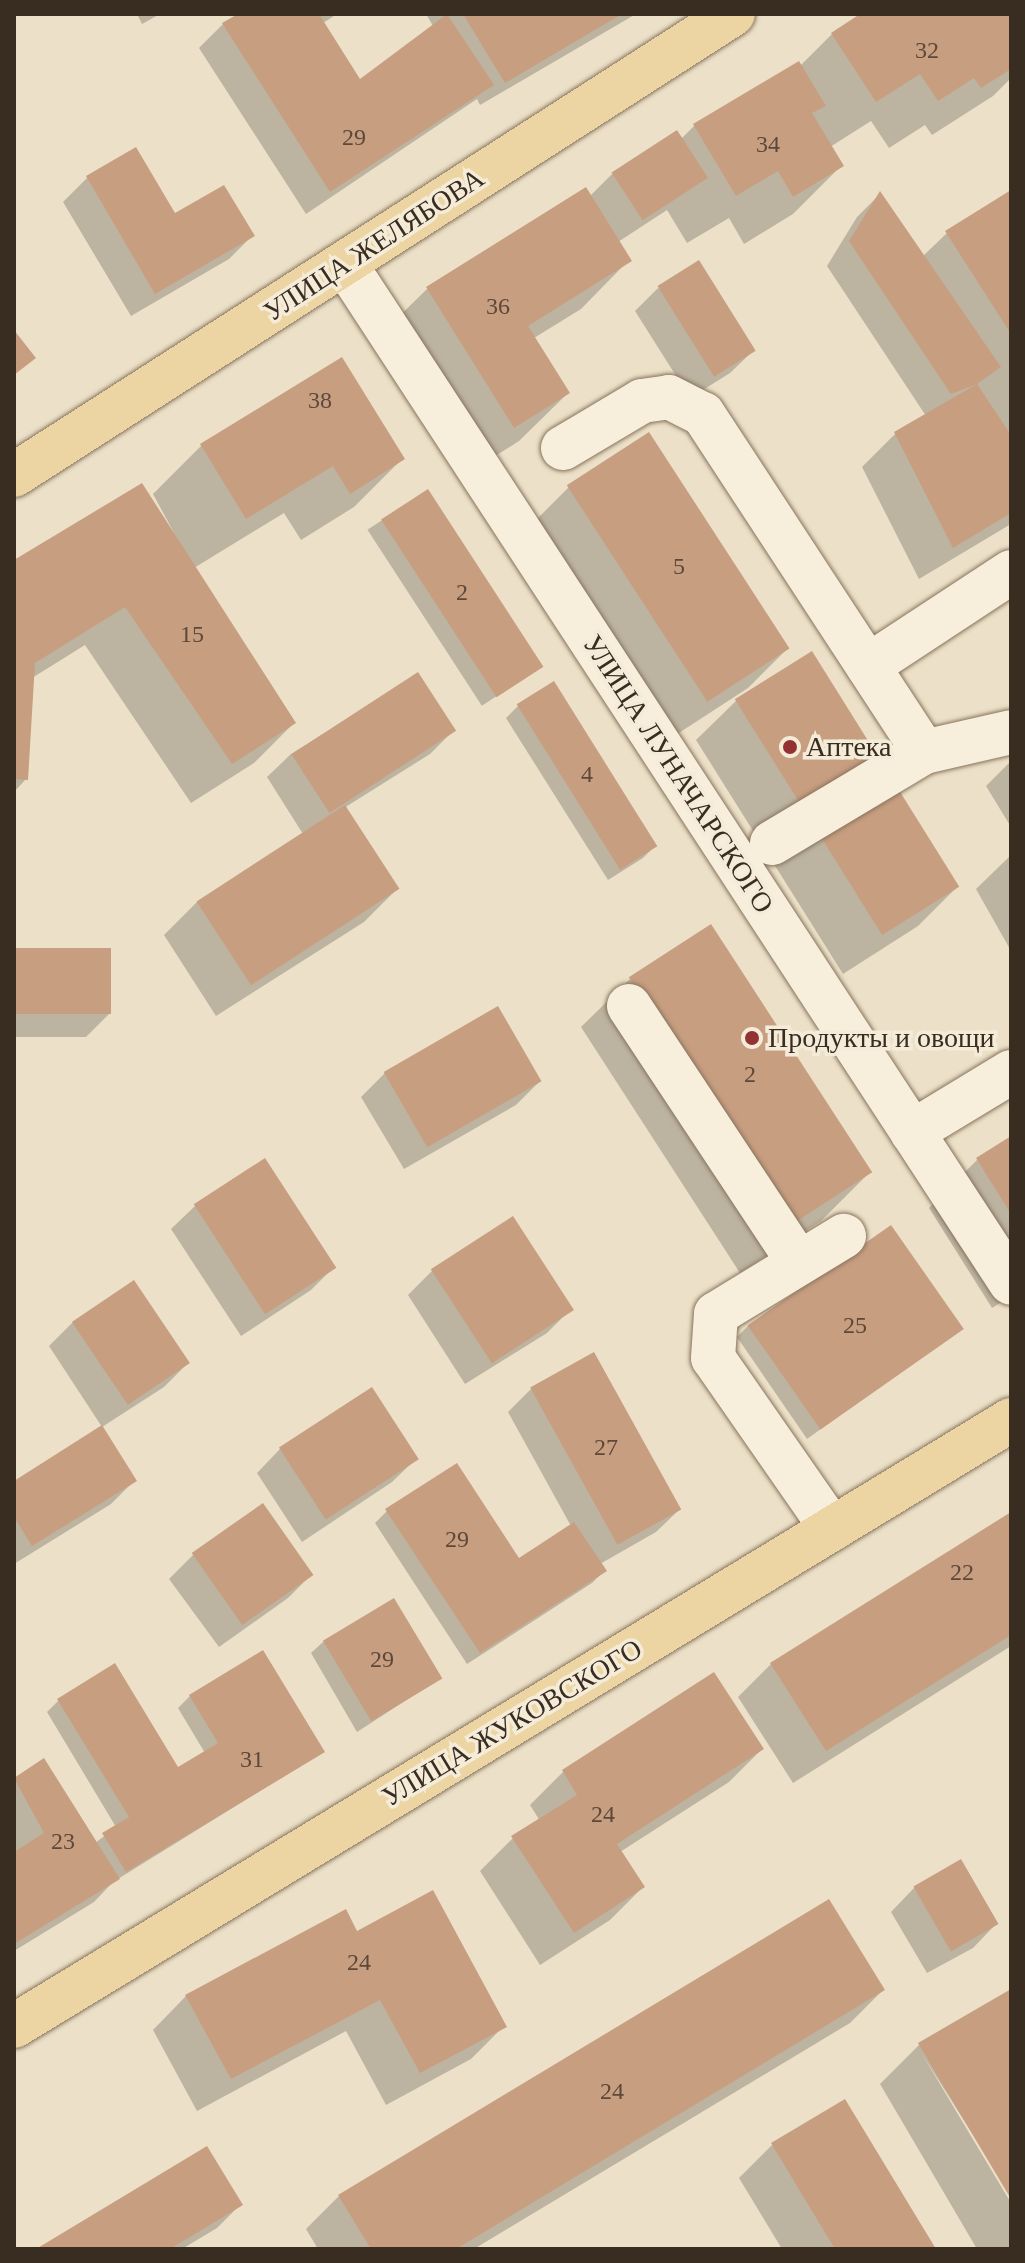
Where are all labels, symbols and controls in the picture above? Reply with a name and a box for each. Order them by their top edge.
house number: 32 [915,37,939,65]
house number: 29 [342,124,366,152]
house number: 34 [756,131,780,159]
street label: УЛИЦА ЖЕЛЯБОВА [257,161,491,329]
house number: 36 [486,293,510,321]
house number: 38 [308,387,332,415]
house number: 5 [673,553,685,581]
house number: 2 [456,579,468,607]
house number: 15 [180,621,204,649]
street label: УЛИЦА ЛУНАЧАРСКОГО [575,628,781,920]
place label: Аптека [806,730,891,764]
marker: Аптека [781,738,799,756]
house number: 4 [581,761,593,789]
place label: Продукты и овощи [768,1021,995,1055]
marker: Продукты и овощи [743,1029,761,1047]
house number: 2 [744,1061,756,1089]
house number: 25 [843,1312,867,1340]
house number: 27 [594,1434,618,1462]
house number: 29 [445,1526,469,1554]
house number: 22 [950,1559,974,1587]
street label: УЛИЦА ЖУКОВСКОГО [376,1632,648,1814]
house number: 29 [370,1646,394,1674]
house number: 31 [240,1746,264,1774]
house number: 24 [591,1801,615,1829]
house number: 23 [51,1828,75,1856]
house number: 24 [347,1949,371,1977]
house number: 24 [600,2078,624,2106]

